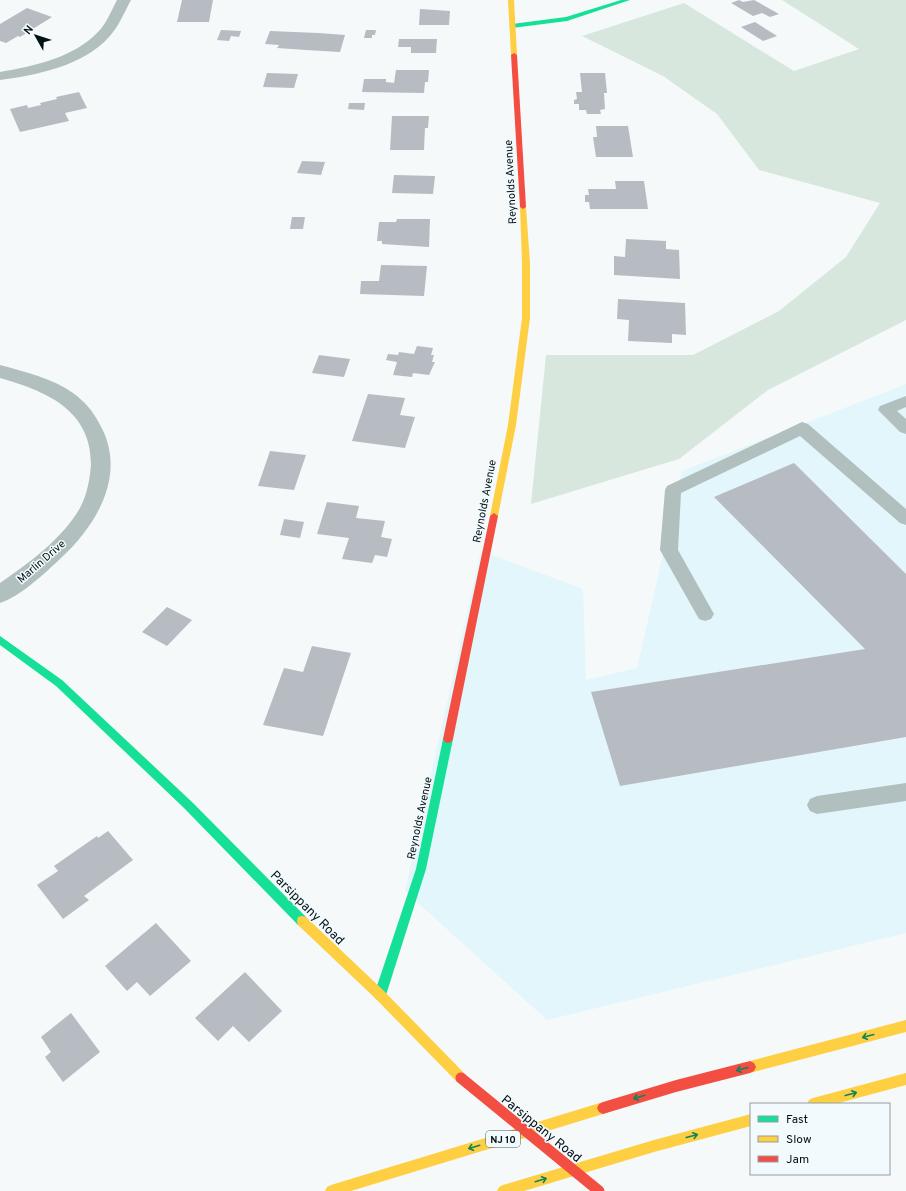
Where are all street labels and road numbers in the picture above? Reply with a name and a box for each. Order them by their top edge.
street label: Reynolds Avenue [502,139,520,224]
street label: Reynolds Avenue [470,458,500,544]
street label: Marlin Drive [15,537,69,586]
street label: Reynolds Avenue [404,775,436,861]
street label: Parsippany Road [266,868,347,949]
street label: Parsippany Road [497,1092,584,1167]
road number: NJ 10 [486,1131,520,1147]

